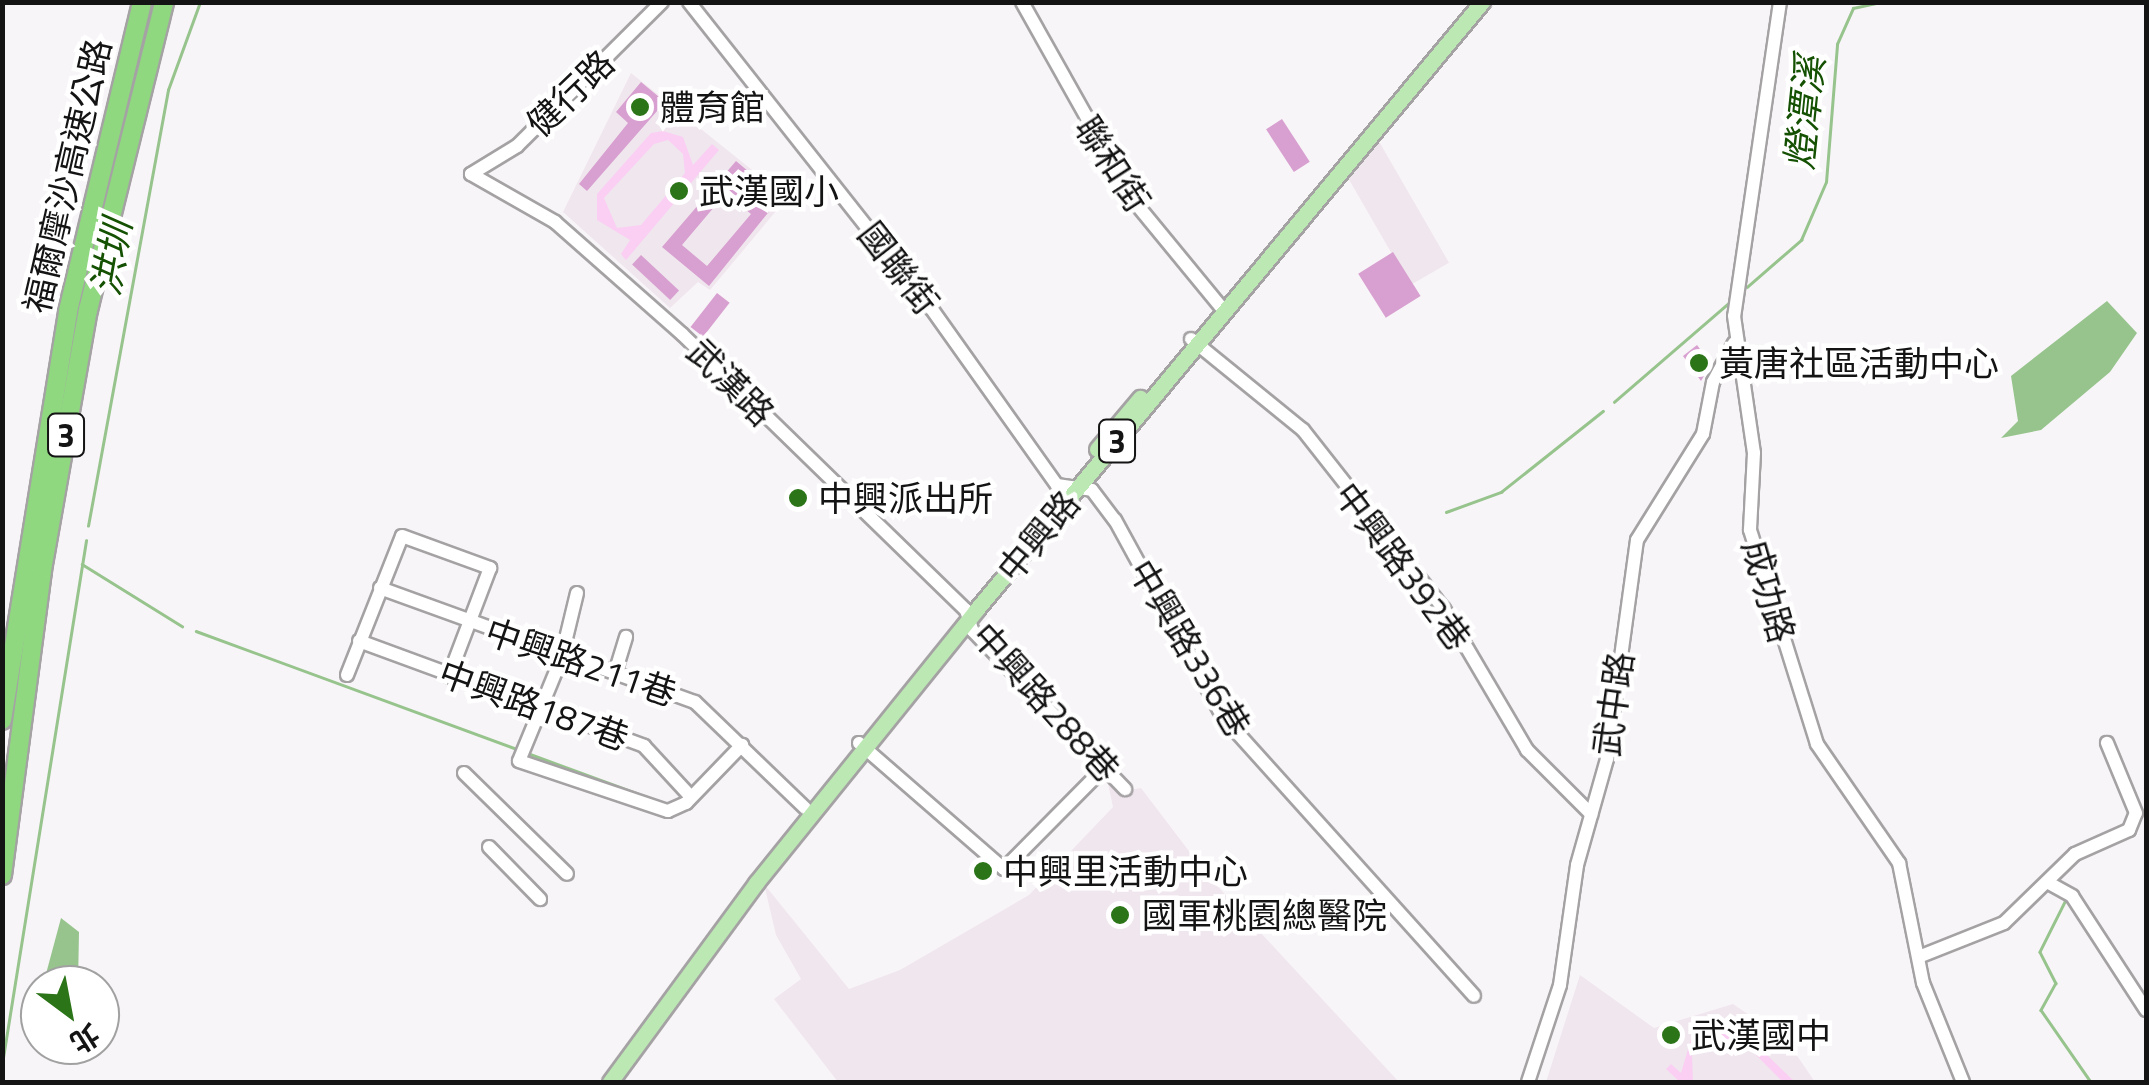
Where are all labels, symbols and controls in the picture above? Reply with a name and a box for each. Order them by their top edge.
street label: 福爾摩沙高速公路 [15,35,119,317]
street label: 健行路 [518,41,622,145]
water label: 燈潭溪 [1776,54,1834,172]
place label: 體育館 [660,86,765,128]
marker: 體育館 [629,96,651,118]
street label: 聯和街 [1067,109,1159,219]
place label: 武漢國小 [699,170,839,212]
marker: 武漢國小 [668,180,690,202]
street label: 國聯街 [850,214,948,322]
water label: 洪圳 [83,217,141,299]
street label: 武漢路 [679,330,783,434]
place label: 黃唐社區活動中心 [1719,342,1999,384]
marker: 黃唐社區活動中心 [1688,352,1710,374]
road number: 3 [46,408,86,462]
road number: 3 [1097,414,1137,468]
street label: 中興路392巷 [1326,474,1480,658]
place label: 中興派出所 [818,477,993,519]
street label: 中興路 [988,482,1088,590]
marker: 中興派出所 [787,487,809,509]
street label: 成功路 [1734,535,1804,647]
street label: 中興路336巷 [1121,552,1259,744]
street label: 中興路211巷 [480,610,682,714]
street label: 中興路288巷 [964,614,1128,790]
street label: 武中路 [1585,649,1641,759]
street label: 中興路187巷 [433,651,635,759]
place label: 中興里活動中心 [1003,850,1248,892]
marker: 中興里活動中心 [972,860,994,882]
place label: 國軍桃園總醫院 [1142,894,1387,936]
marker: 國軍桃園總醫院 [1107,902,1133,928]
north arrow [20,965,120,1065]
text: 北 [62,1014,108,1065]
place label: 武漢國中 [1691,1014,1831,1056]
marker: 武漢國中 [1660,1024,1682,1046]

